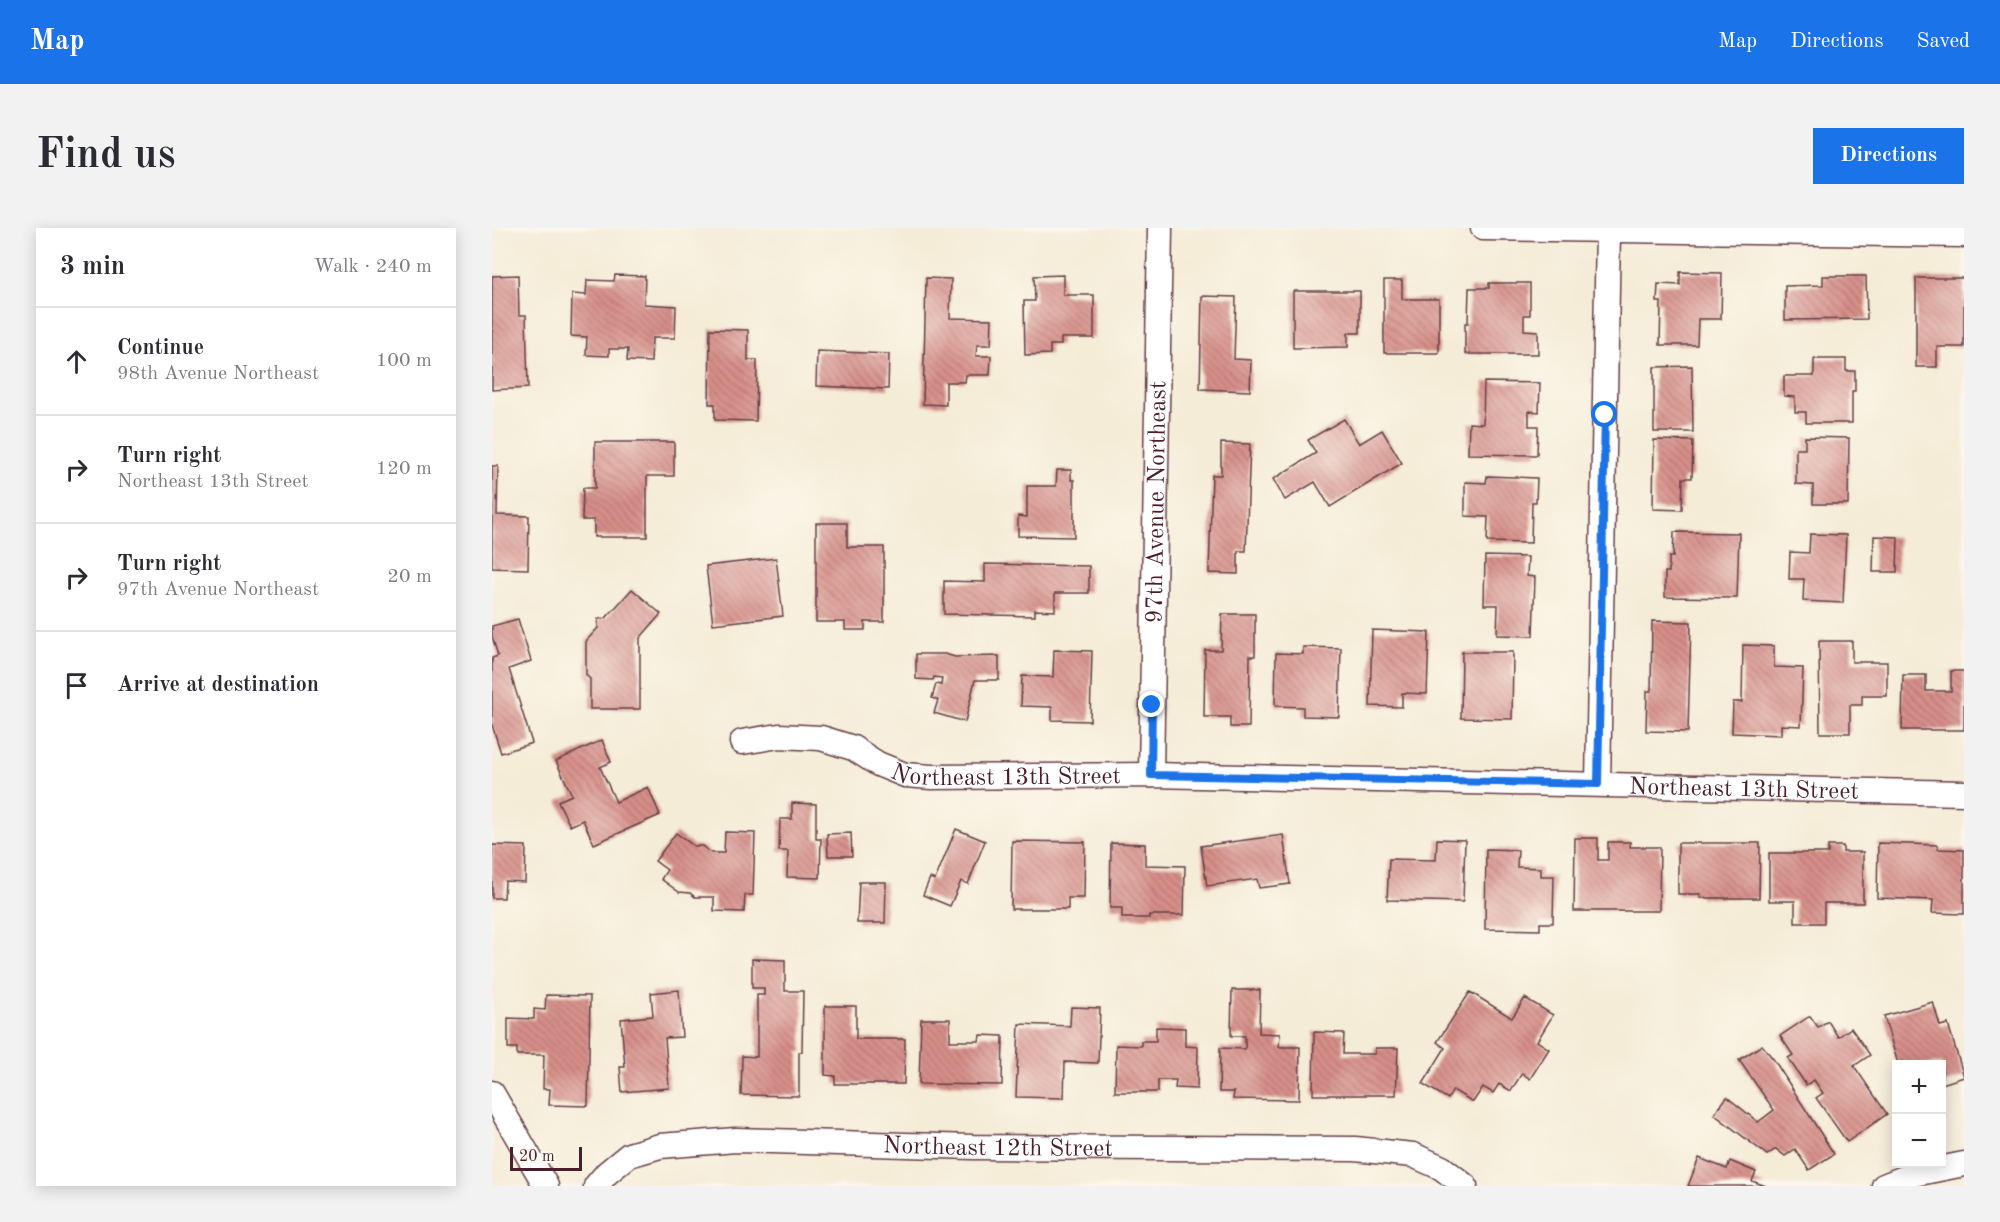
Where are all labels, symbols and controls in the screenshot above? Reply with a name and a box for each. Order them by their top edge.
text: Map [30,28,84,56]
text: Map [1718,31,1757,52]
text: Directions [1790,31,1884,52]
text: Saved [1917,31,1970,52]
button: Directions [1813,128,1964,184]
text: Find us [36,135,175,177]
text: 3 min [60,254,125,280]
text: Walk · 240 m [313,257,432,277]
text: Continue [117,337,204,359]
icon: ahead [60,345,93,378]
text: 100 m [376,351,432,371]
text: 98th Avenue Northeast [117,364,319,384]
street label: 97th Avenue Northeast [1143,381,1171,624]
route start [1591,401,1617,427]
text: Turn right [117,445,221,467]
icon: right [60,453,93,486]
text: 120 m [376,459,432,479]
text: Northeast 13th Street [117,472,308,492]
text: Turn right [117,553,221,575]
icon: right [60,561,93,594]
text: 20 m [387,567,432,587]
text: 97th Avenue Northeast [117,580,319,600]
icon: arrive [60,669,93,702]
text: Arrive at destination [117,674,319,696]
route end [1138,691,1164,717]
street label: Northeast 13th Street [887,761,1121,791]
street label: Northeast 13th Street [1629,776,1859,805]
map controls [1892,1060,1946,1168]
button: + [1892,1060,1946,1114]
button: − [1892,1114,1946,1168]
street label: Northeast 12th Street [883,1134,1113,1162]
scale bar [510,1144,582,1172]
text: 20 m [519,1149,555,1165]

